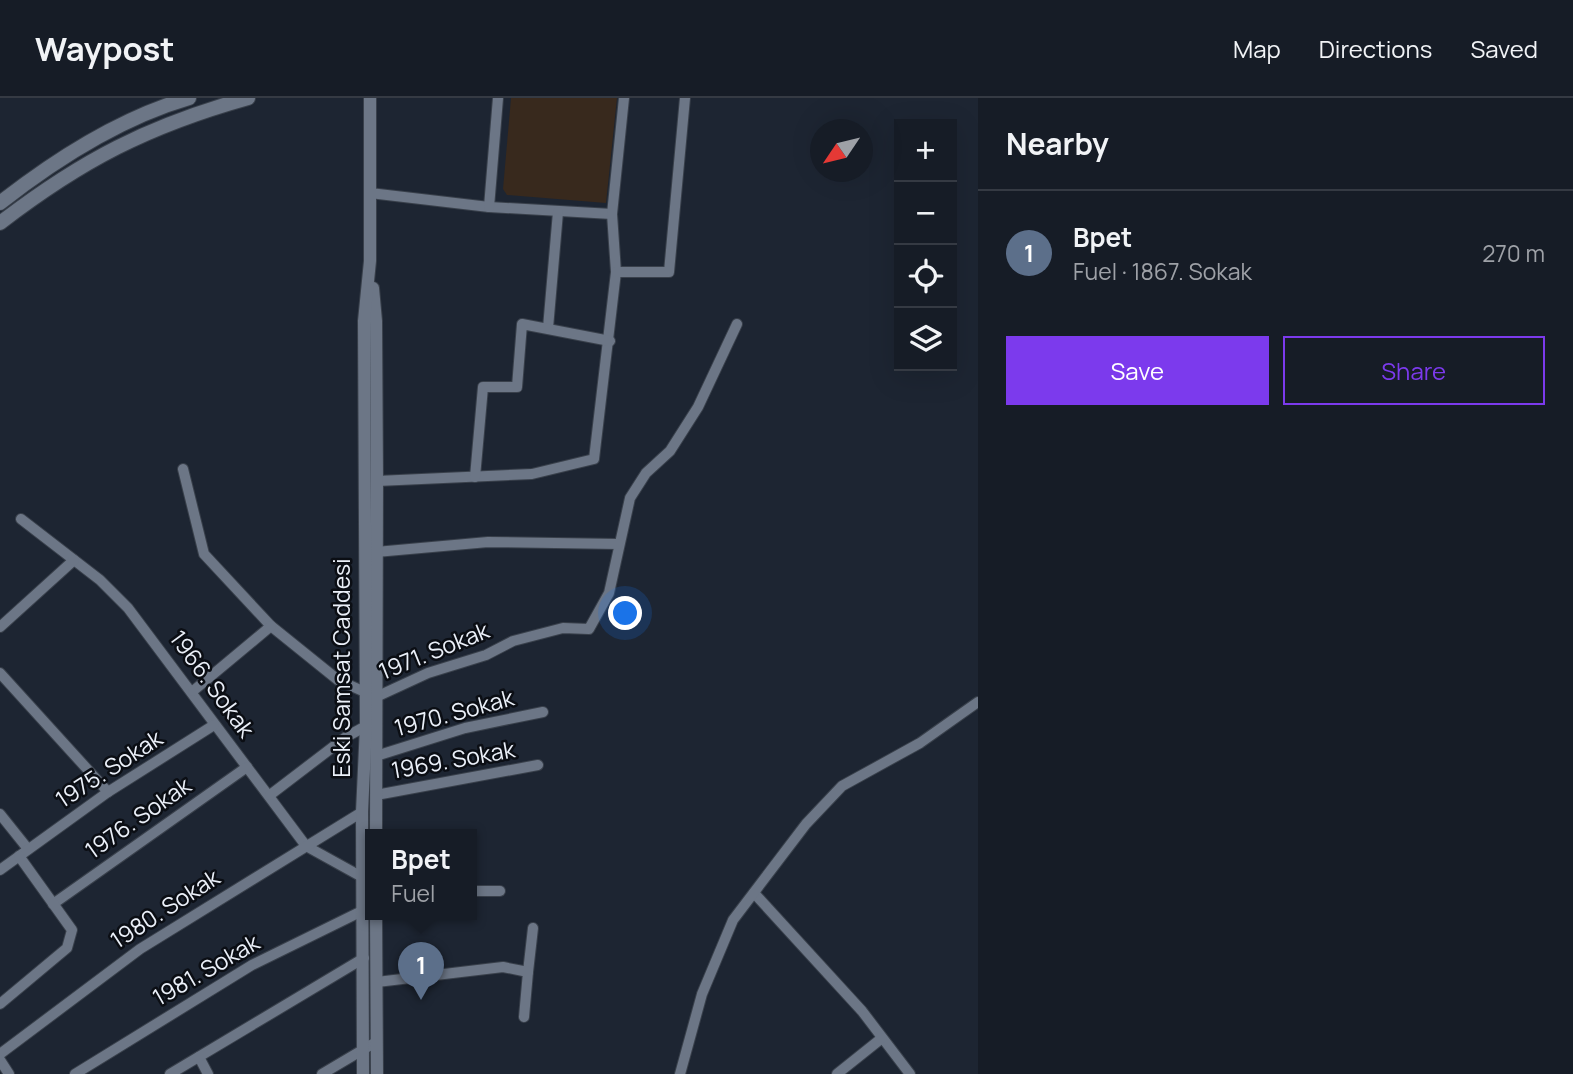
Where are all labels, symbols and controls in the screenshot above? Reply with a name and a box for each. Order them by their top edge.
text: Waypost [35,26,175,71]
text: Map [1233,32,1281,65]
text: Directions [1319,32,1432,65]
text: Saved [1470,32,1538,65]
north arrow [810,119,873,182]
map controls [894,119,957,371]
button: + [894,119,957,182]
text: Nearby [1006,123,1109,164]
button: − [894,182,957,245]
text: Bpet [1073,219,1132,255]
text: 1 [1024,237,1034,269]
text: 270 m [1482,237,1545,269]
button: locate [894,245,957,308]
text: Fuel · 1867. Sokak [1073,255,1252,287]
button: layers [894,308,957,371]
button: Save [1006,336,1269,405]
button: Share [1283,336,1545,405]
street label: Eski Samsat Caddesi [325,558,357,778]
your location [608,596,642,630]
street label: 1971. Sokak [374,613,494,687]
street label: 1966. Sokak [163,623,263,744]
street label: 1970. Sokak [391,681,518,743]
street label: 1975. Sokak [49,721,169,815]
street label: 1969. Sokak [389,732,518,786]
street label: 1976. Sokak [78,769,197,865]
popup [365,829,477,920]
text: Bpet [391,841,451,877]
street label: 1980. Sokak [104,861,226,955]
text: Fuel [391,877,435,909]
street label: 1981. Sokak [146,925,265,1013]
pin: 1 [398,942,444,1000]

